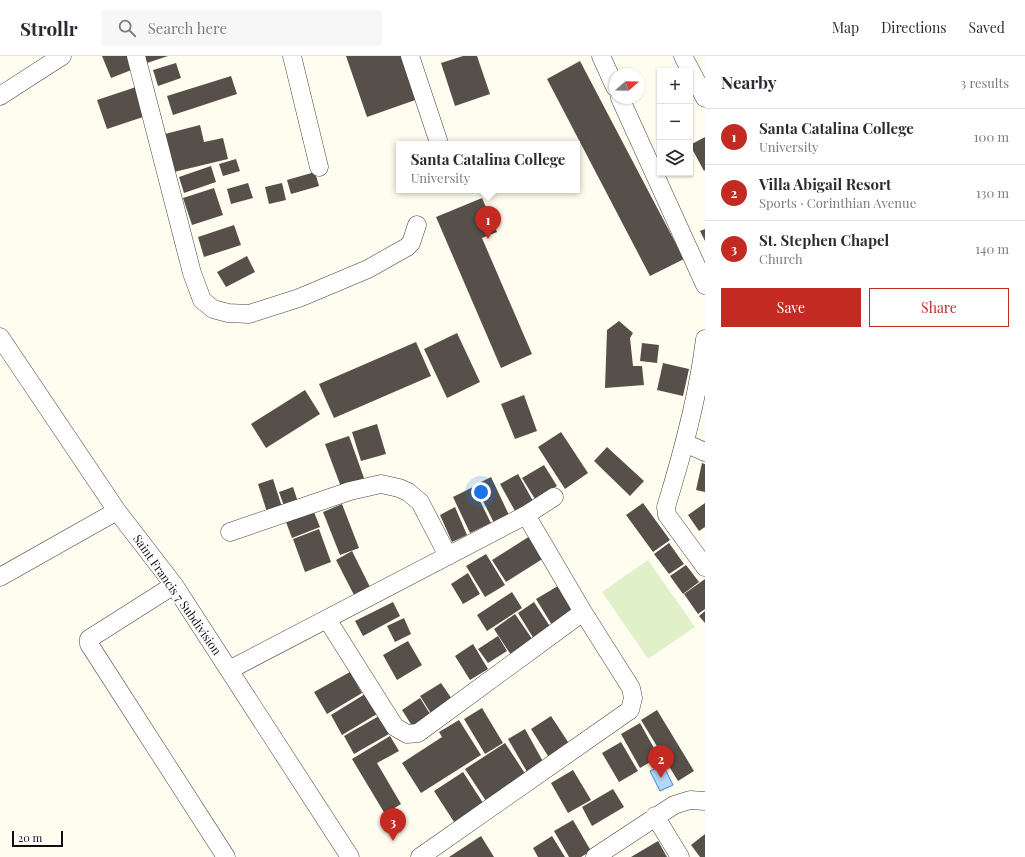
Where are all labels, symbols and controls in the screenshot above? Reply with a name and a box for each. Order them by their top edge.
search box [102,10,382,46]
text: Strollr [20,15,78,41]
icon: search [116,17,138,39]
text: Search here [148,18,227,38]
text: Map [832,18,859,37]
text: Directions [881,18,947,37]
text: Saved [969,18,1005,37]
north arrow [609,68,645,104]
map controls [657,68,693,176]
button: + [657,68,693,104]
text: Nearby [721,71,776,93]
text: 3 results [960,74,1009,91]
button: − [657,104,693,140]
text: Santa Catalina College [759,118,914,138]
text: 1 [732,128,736,145]
text: 100 m [974,128,1009,145]
text: University [759,138,819,155]
button: layers [657,140,693,176]
popup [396,141,580,193]
text: Santa Catalina College [411,149,565,169]
text: University [411,169,470,186]
text: Villa Abigail Resort [759,174,891,194]
text: 2 [731,184,737,201]
text: 130 m [976,184,1009,201]
text: Sports · Corinthian Avenue [759,194,916,211]
pin: 1 [475,206,501,239]
text: St. Stephen Chapel [759,230,889,250]
text: 3 [731,240,737,257]
text: 140 m [975,240,1009,257]
text: Church [759,250,803,267]
button: Save [721,288,861,327]
button: Share [869,288,1009,327]
your location [471,482,491,502]
street label: Saint Francis 7 Subdivision [130,531,226,658]
pin: 2 [648,745,674,778]
pin: 3 [380,808,406,841]
scale bar [12,829,63,848]
text: 20 m [18,830,42,845]

